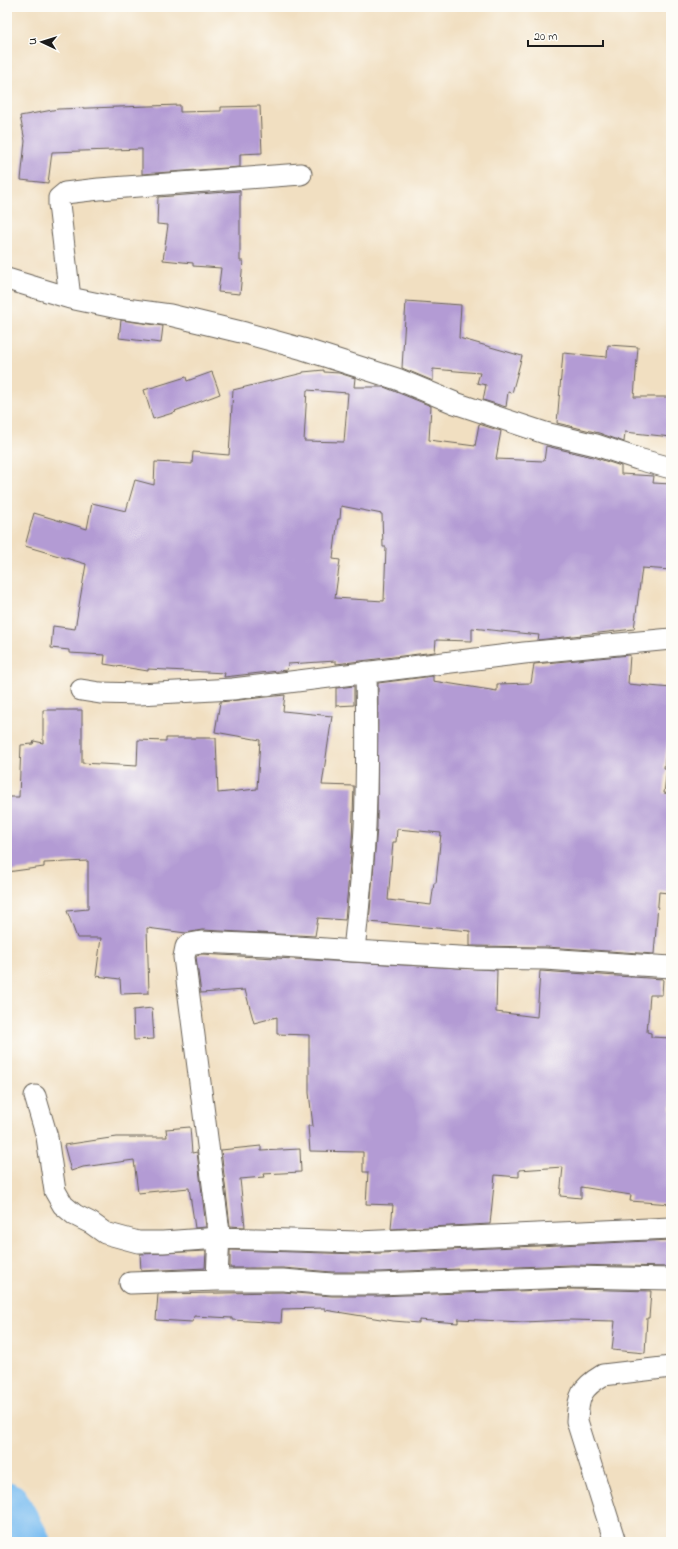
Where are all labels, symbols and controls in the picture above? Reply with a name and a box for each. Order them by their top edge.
north arrow [22,22,62,62]
scale bar [528,22,603,48]
text: 20 m [534,28,557,46]
text: U [25,37,41,45]

